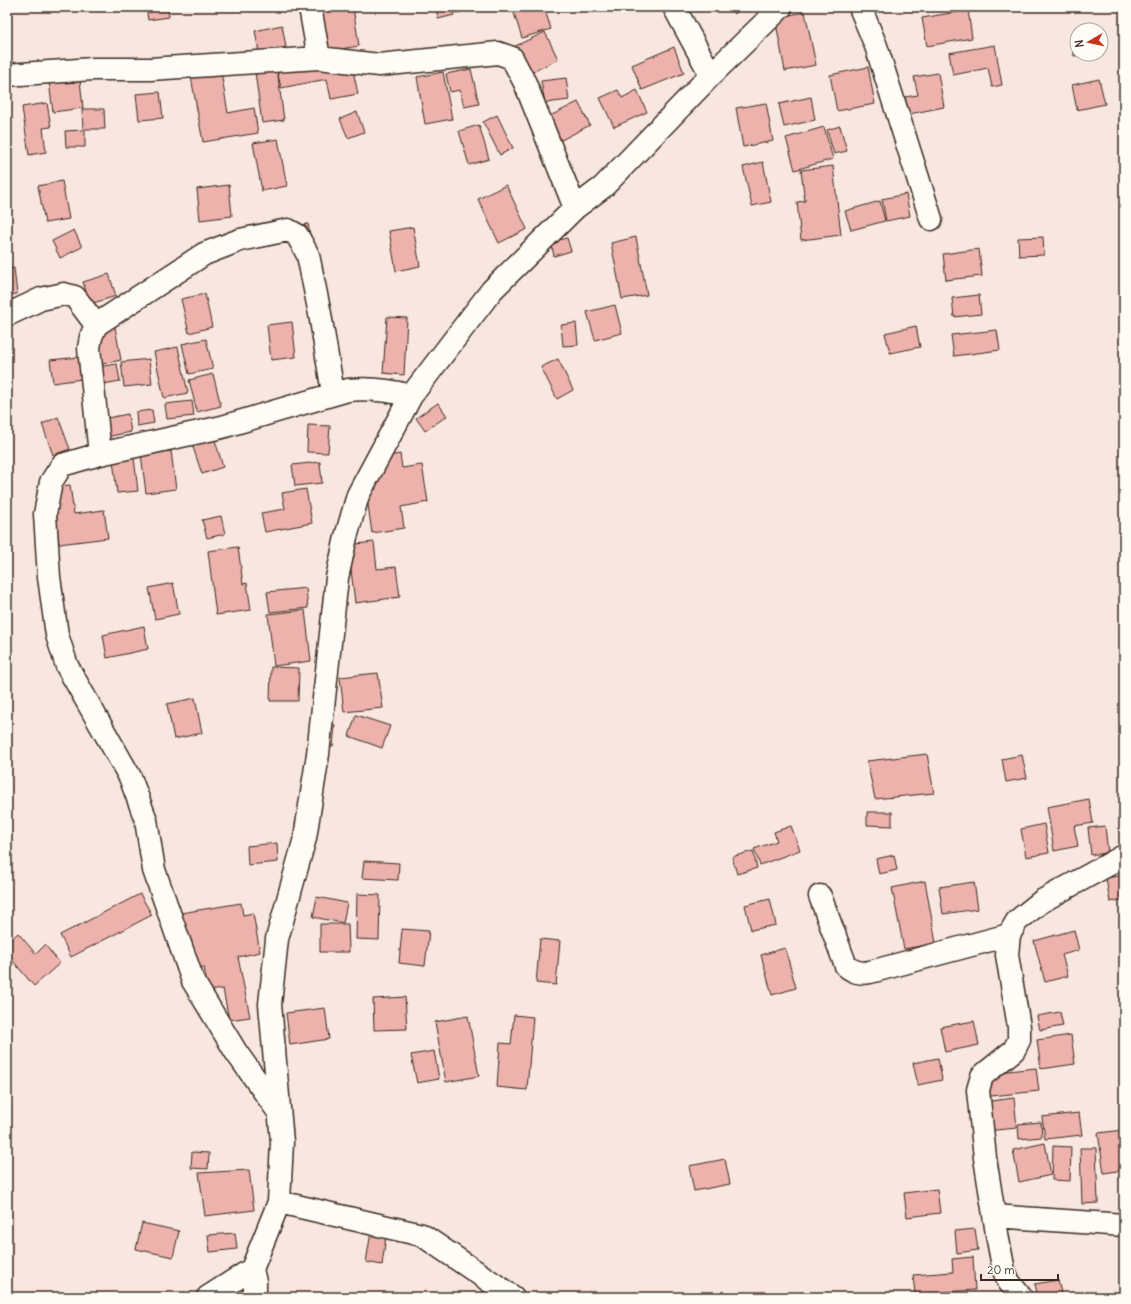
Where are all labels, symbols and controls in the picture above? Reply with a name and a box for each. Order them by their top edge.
north arrow [1069,22,1109,62]
text: N [1072,39,1087,48]
scale bar [981,1256,1058,1282]
text: 20 m [987,1262,1015,1277]

